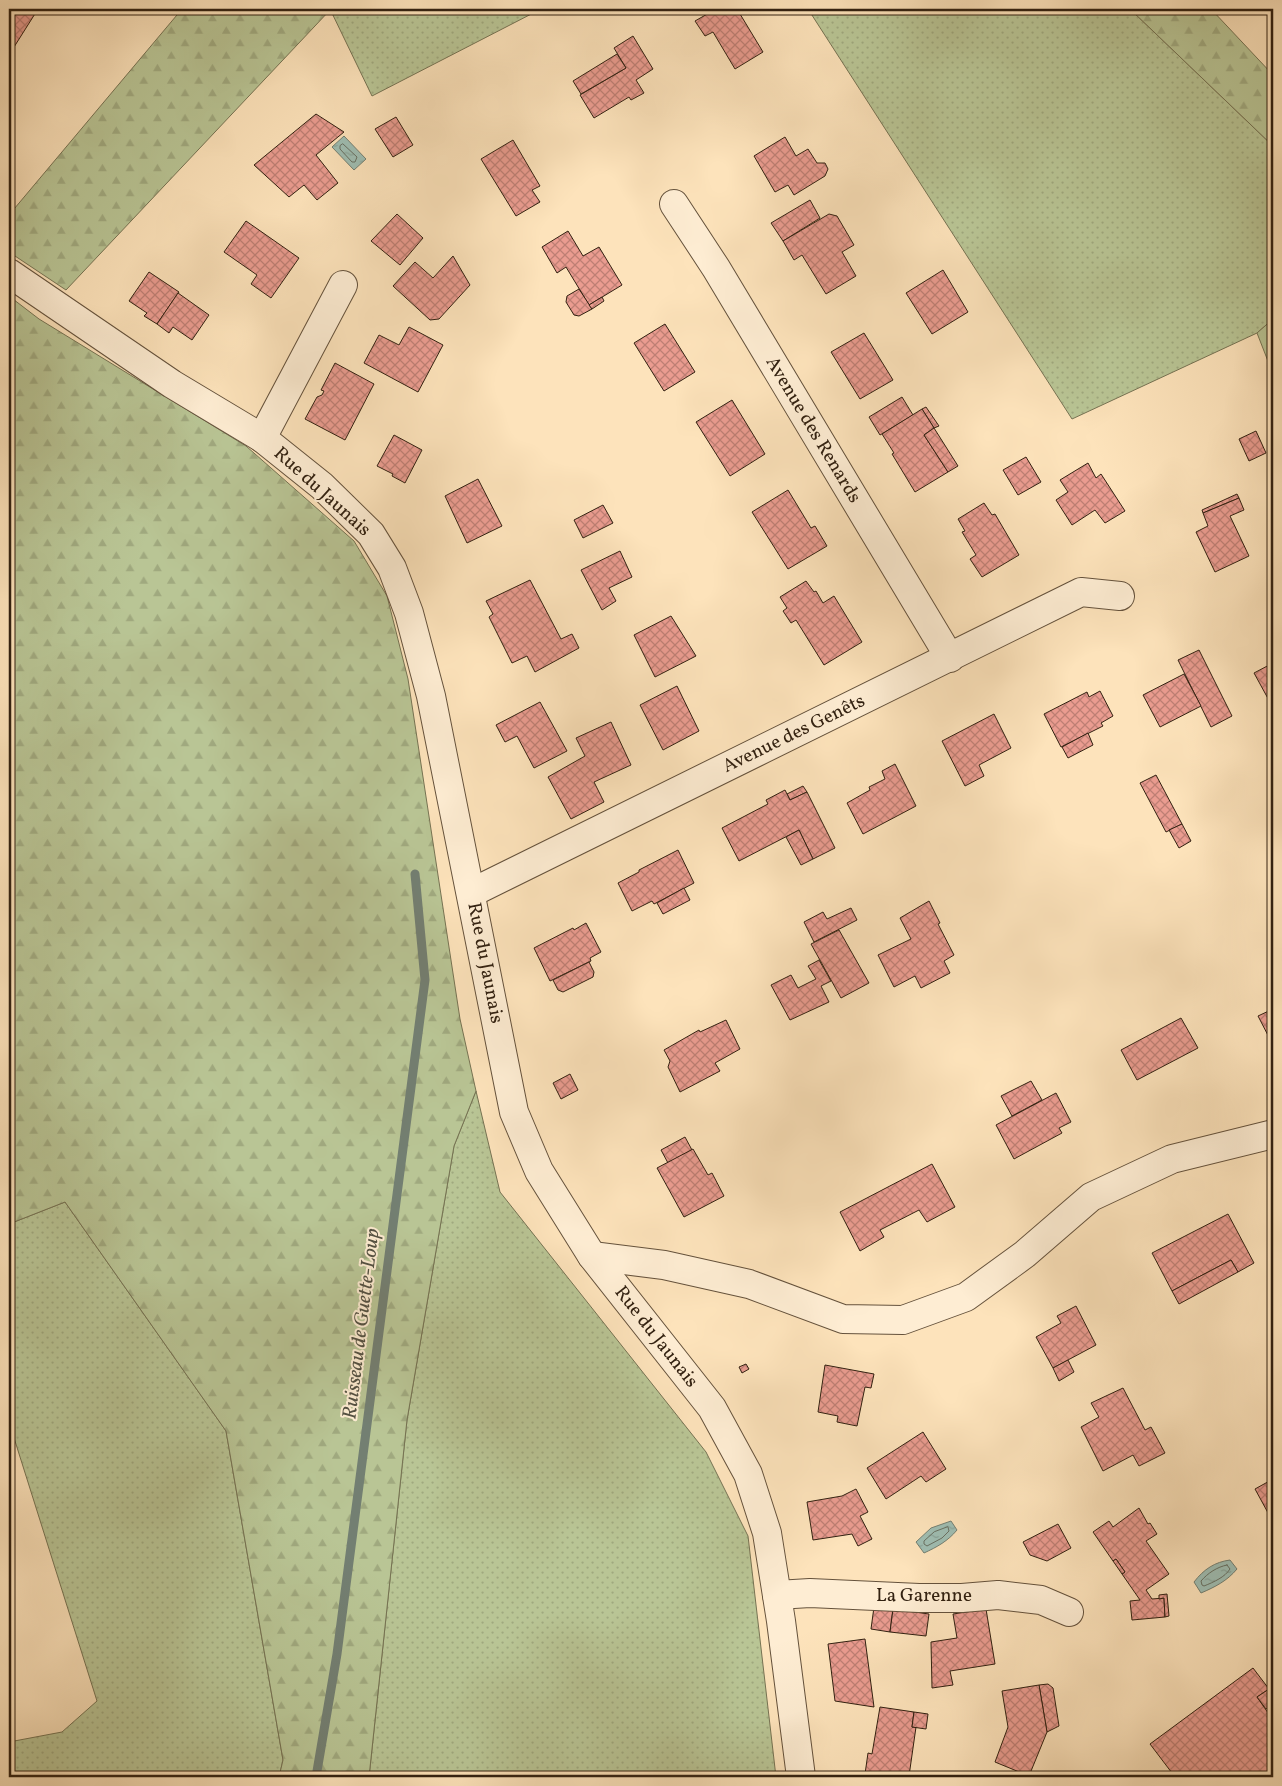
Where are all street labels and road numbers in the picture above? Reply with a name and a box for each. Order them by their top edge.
street label: Avenue des Renards [759,352,867,508]
street label: Rue du Jaunais [268,441,376,543]
street label: Avenue des Genêts [718,688,870,780]
street label: Rue du Jaunais [461,900,509,1026]
street label: Rue du Jaunais [608,1281,704,1393]
street label: La Garenne [876,1583,972,1609]

